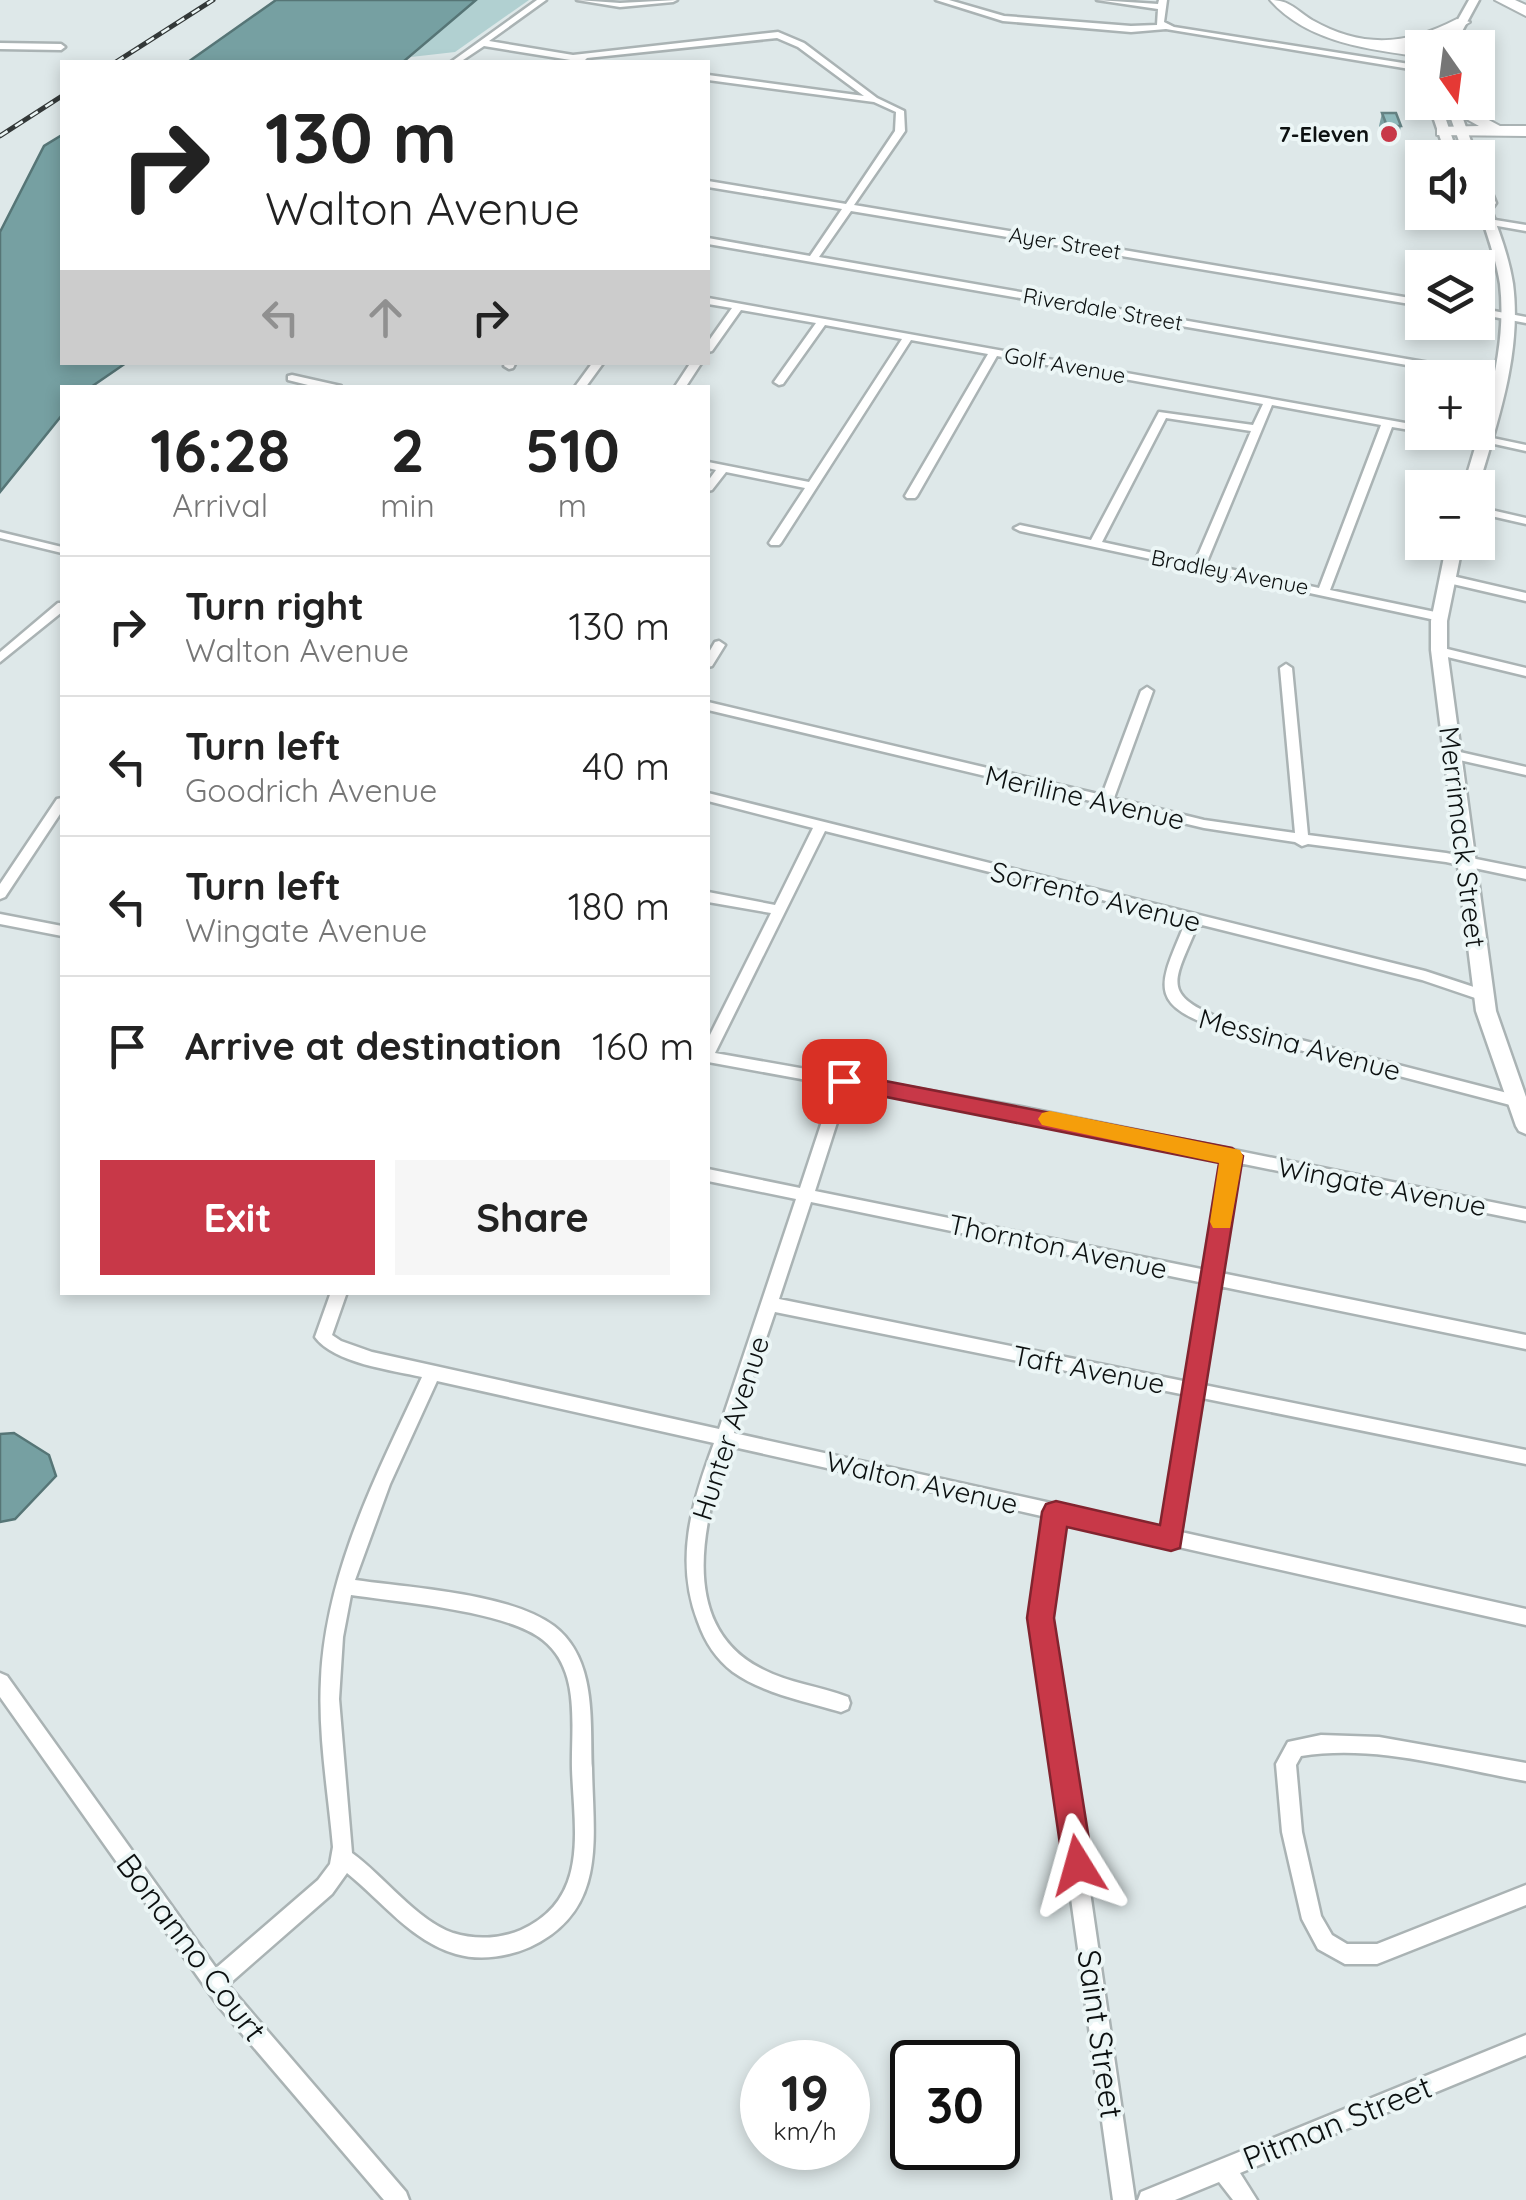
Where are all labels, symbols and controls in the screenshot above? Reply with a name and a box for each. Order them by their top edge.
north arrow [1405,30,1495,120]
map controls [1405,30,1495,560]
text: 130 m [265,93,457,181]
icon: right [100,100,230,230]
place label: 7-Eleven [1279,120,1369,148]
marker: 7-Eleven [1378,123,1400,145]
button: sound [1405,140,1495,230]
text: Walton Avenue [265,180,580,236]
street label: Ayer Street [1007,220,1123,266]
button: layers [1405,250,1495,340]
street label: Riverdale Street [1021,281,1185,337]
icon: left [253,290,308,345]
icon: ahead [358,290,413,345]
icon: right [463,290,518,345]
street label: Golf Avenue [1002,341,1128,389]
button: + [1405,360,1495,450]
text: 16:28 [150,412,290,487]
text: 2 [390,412,425,487]
text: 510 [525,412,620,487]
button: − [1405,470,1495,560]
text: Arrival [172,485,268,525]
text: min [380,485,435,525]
text: m [558,485,587,525]
street label: Bradley Avenue [1149,543,1311,601]
text: Turn right [185,582,364,630]
icon: right [100,599,155,654]
text: 130 m [568,602,670,650]
text: Walton Avenue [185,630,409,670]
text: Turn left [185,722,341,770]
street label: Merrimack Street [1432,724,1494,950]
icon: left [100,739,155,794]
text: 40 m [582,742,670,790]
street label: Meriline Avenue [982,757,1188,837]
text: Goodrich Avenue [185,770,437,810]
street label: Sorrento Avenue [987,853,1205,939]
text: Turn left [185,862,341,910]
icon: left [100,879,155,934]
text: 180 m [568,882,670,930]
text: Wingate Avenue [185,910,427,950]
street label: Messina Avenue [1195,1000,1405,1088]
icon: arrive [100,1019,155,1074]
text: Arrive at destination [185,1022,562,1070]
text: 160 m [592,1022,694,1070]
pin [802,1039,887,1124]
icon: arrive [817,1054,872,1109]
street label: Wingate Avenue [1275,1149,1489,1223]
button: Exit [100,1160,375,1275]
button: Share [395,1160,670,1275]
street label: Thornton Avenue [946,1206,1170,1286]
street label: Hunter Avenue [684,1331,776,1525]
street label: Taft Avenue [1010,1337,1168,1401]
street label: Walton Avenue [823,1443,1021,1521]
position arrow [1026,1813,1130,1917]
street label: Bonanno Court [108,1845,276,2049]
street label: Saint Street [1069,1947,1133,2121]
speed limit sign: 30 [890,2040,1020,2170]
text: 19 [781,2061,829,2124]
street label: Pitman Street [1237,2066,1437,2178]
text: km/h [773,2115,837,2146]

